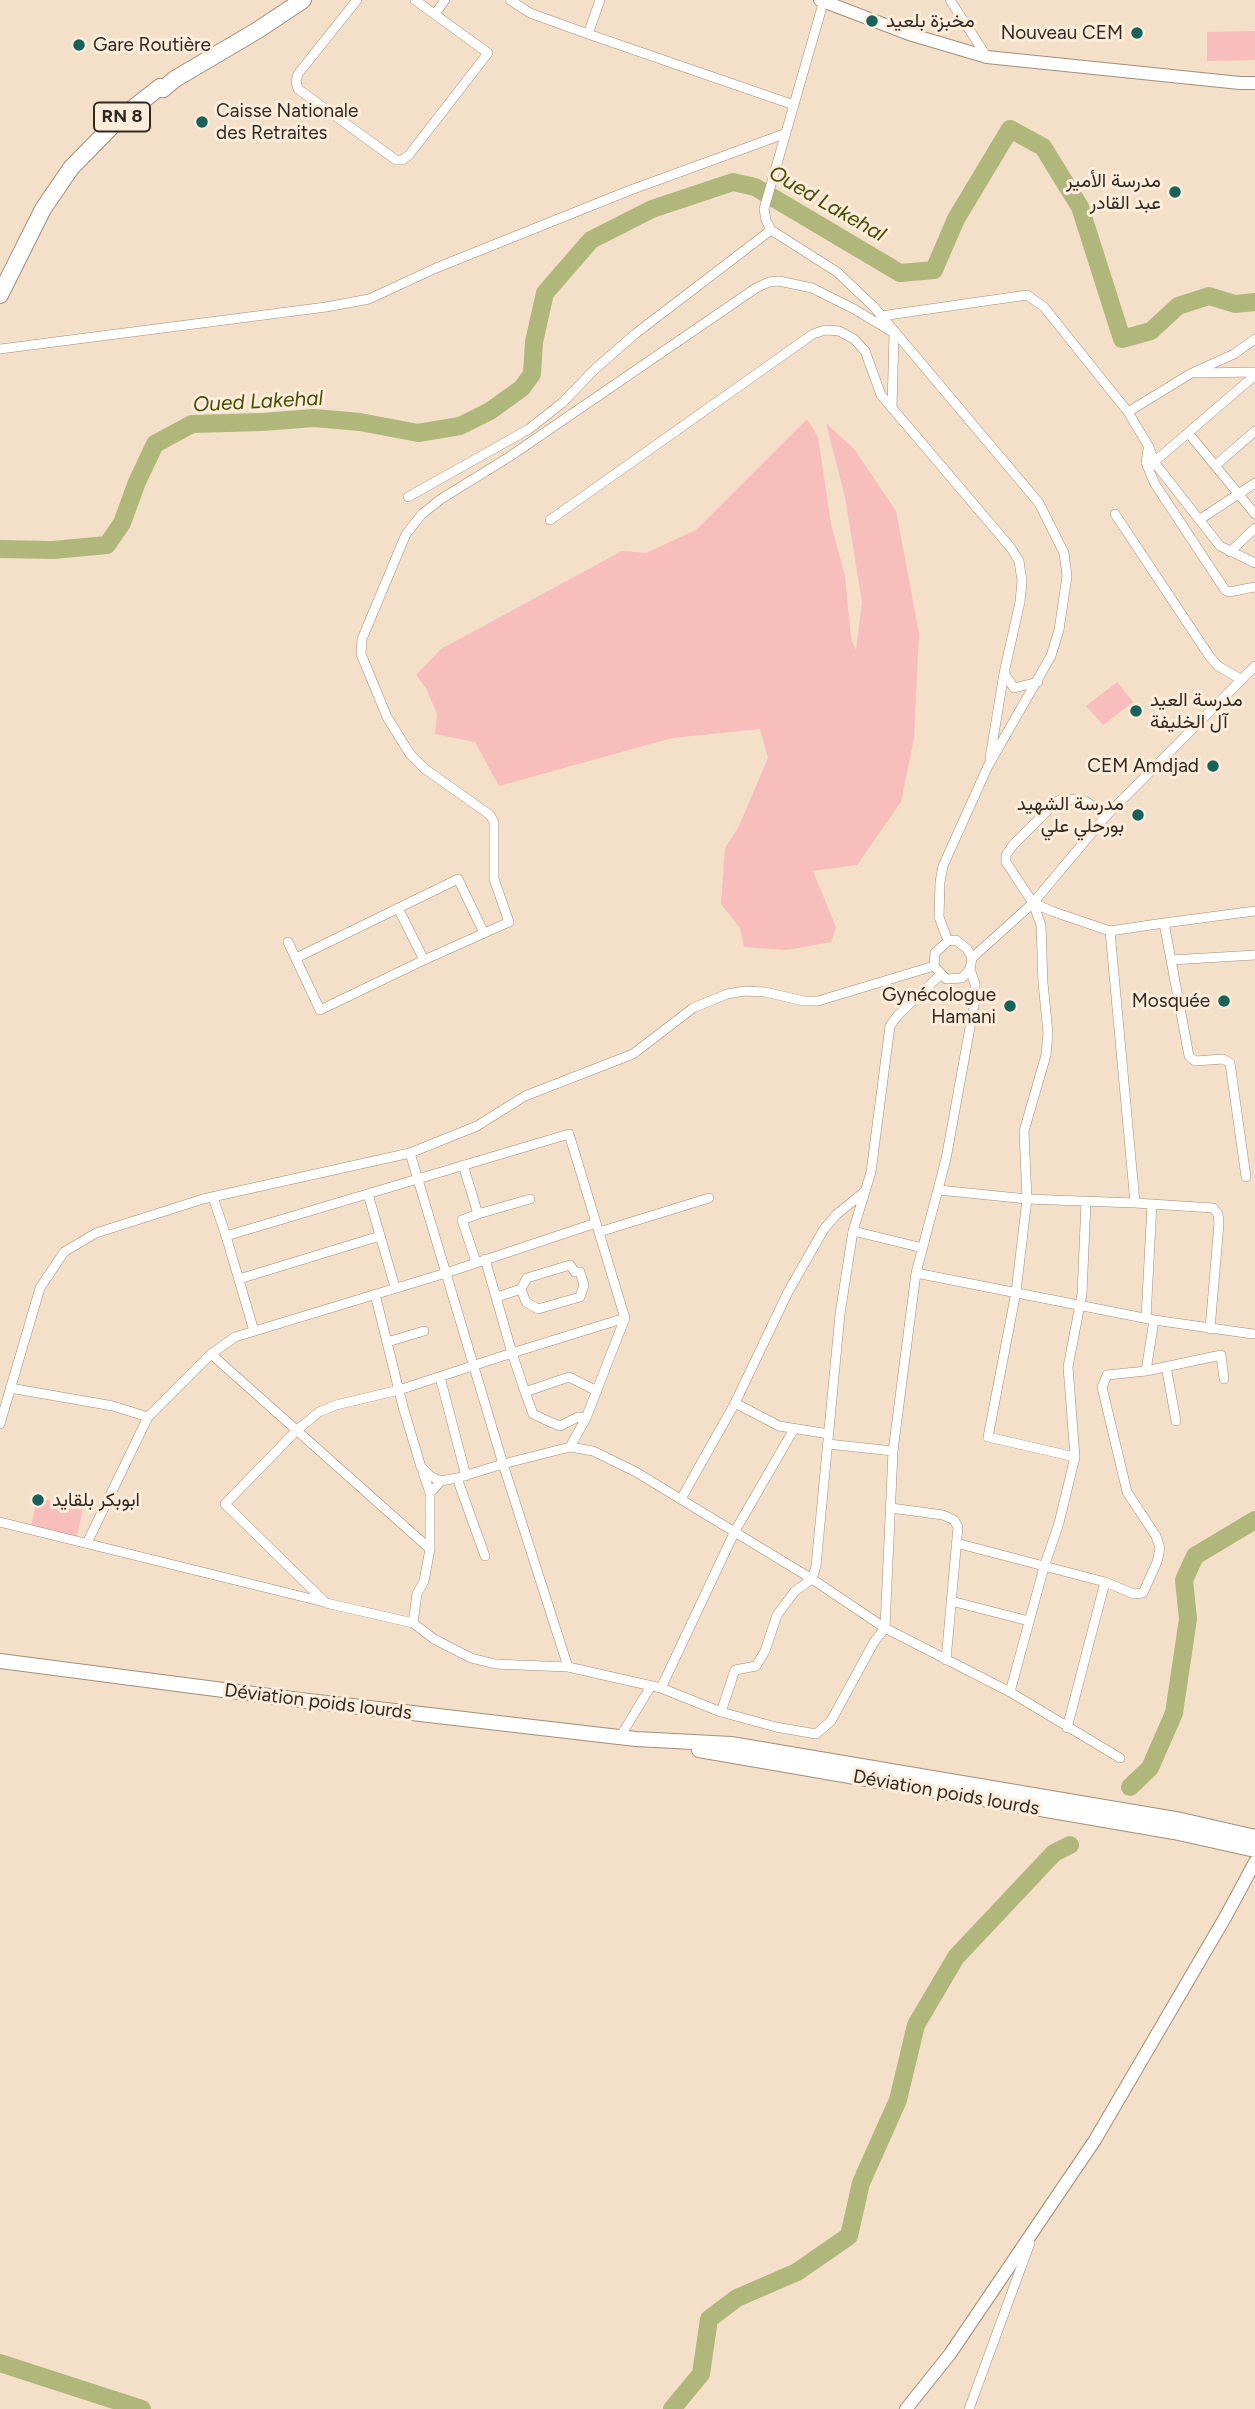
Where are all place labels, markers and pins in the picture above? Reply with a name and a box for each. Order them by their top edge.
place label: مخبزة بلعيد [886,10,975,32]
marker: مخبزة بلعيد [864,13,880,29]
place label: Nouveau CEM [1001,22,1123,44]
marker: Nouveau CEM [1129,25,1145,41]
place label: Gare Routière [93,34,211,56]
marker: Gare Routière [71,37,87,53]
place label: Caisse Nationale des Retraites [216,100,358,144]
marker: Caisse Nationale des Retraites [194,114,210,130]
place label: مدرسة الأمير عبد القادر [1066,170,1161,214]
marker: مدرسة الأمير عبد القادر [1167,184,1183,200]
place label: مدرسة العيد آل الخليفة [1150,689,1243,733]
marker: مدرسة العيد آل الخليفة [1128,703,1144,719]
place label: CEM Amdjad [1087,755,1199,777]
marker: CEM Amdjad [1205,758,1221,774]
place label: مدرسة الشهيد بورحلي علي [1017,793,1124,837]
marker: مدرسة الشهيد بورحلي علي [1130,807,1146,823]
place label: Gynécologue Hamani [882,984,996,1028]
place label: Mosquée [1132,990,1210,1012]
marker: Mosquée [1216,993,1232,1009]
marker: Gynécologue Hamani [1002,998,1018,1014]
place label: ابوبكر بلقايد [52,1489,140,1511]
marker: ابوبكر بلقايد [30,1492,46,1508]

